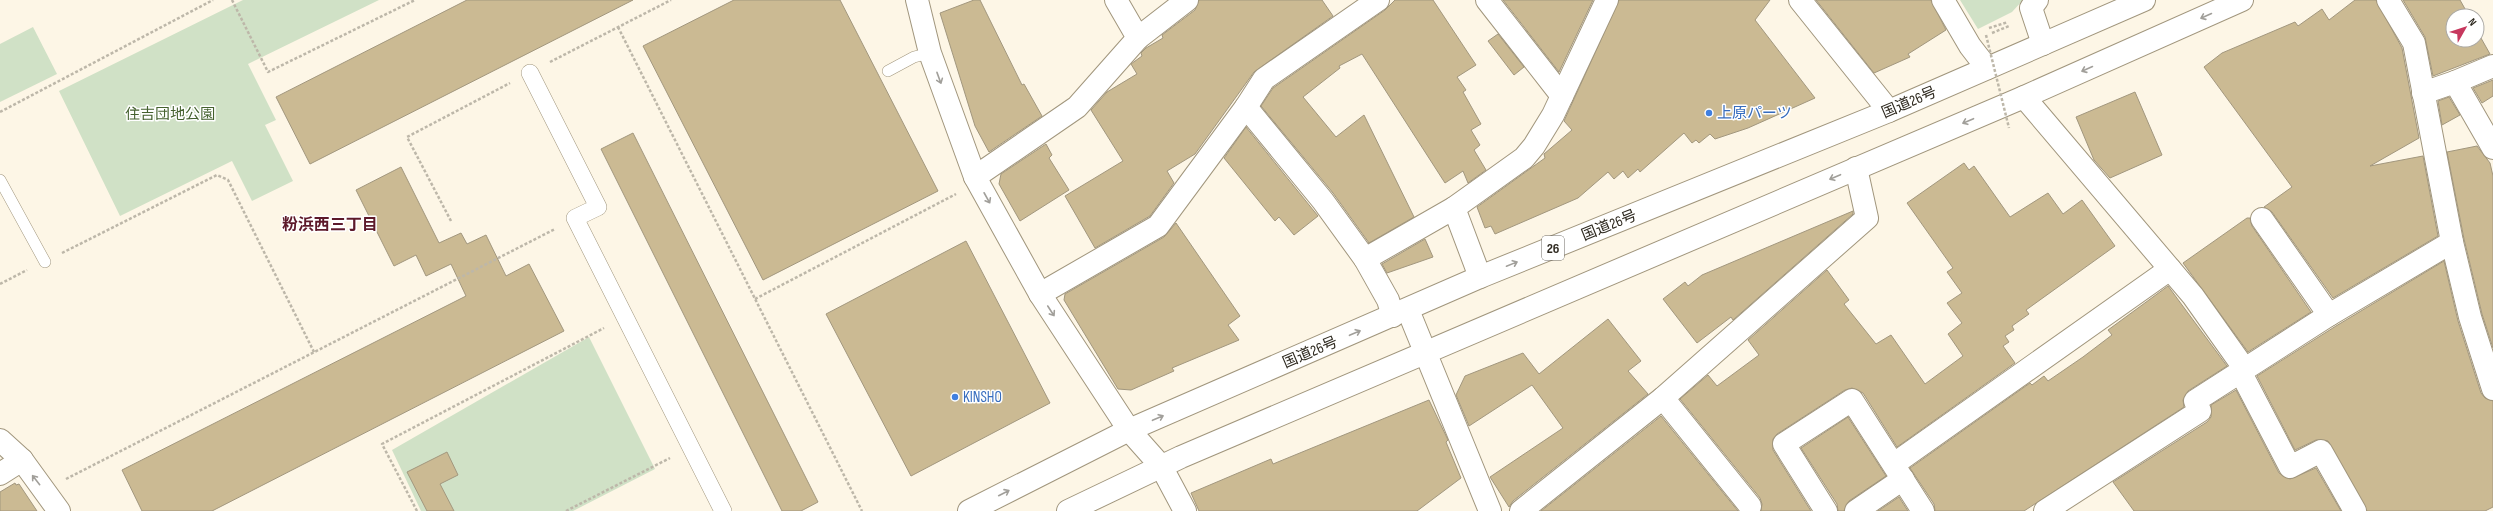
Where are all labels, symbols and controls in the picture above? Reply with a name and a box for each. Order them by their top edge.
north arrow [2445,8,2485,48]
one-way arrow [2200,13,2212,20]
text: N [2465,16,2479,28]
one-way arrow [2082,65,2094,73]
one-way arrow [936,71,944,83]
street label: 国道26号 [1879,82,1939,122]
place label: 上原パーツ [1717,104,1792,123]
park label: 住吉団地公園 [125,105,215,124]
marker: 上原パーツ [1704,108,1714,118]
one-way arrow [1962,117,1974,125]
one-way arrow [1830,174,1842,181]
one-way arrow [984,192,992,204]
street label: 国道26号 [1579,206,1640,245]
district label: 粉浜西三丁目 [282,216,378,235]
road number: 26 [1542,236,1564,260]
one-way arrow [1506,260,1518,268]
one-way arrow [1048,305,1056,317]
one-way arrow [1348,328,1360,336]
street label: 国道26号 [1280,332,1340,372]
place label: KINSHO [963,388,1002,407]
marker: KINSHO [950,392,960,402]
one-way arrow [1152,413,1164,421]
one-way arrow [32,474,41,485]
one-way arrow [998,489,1010,497]

